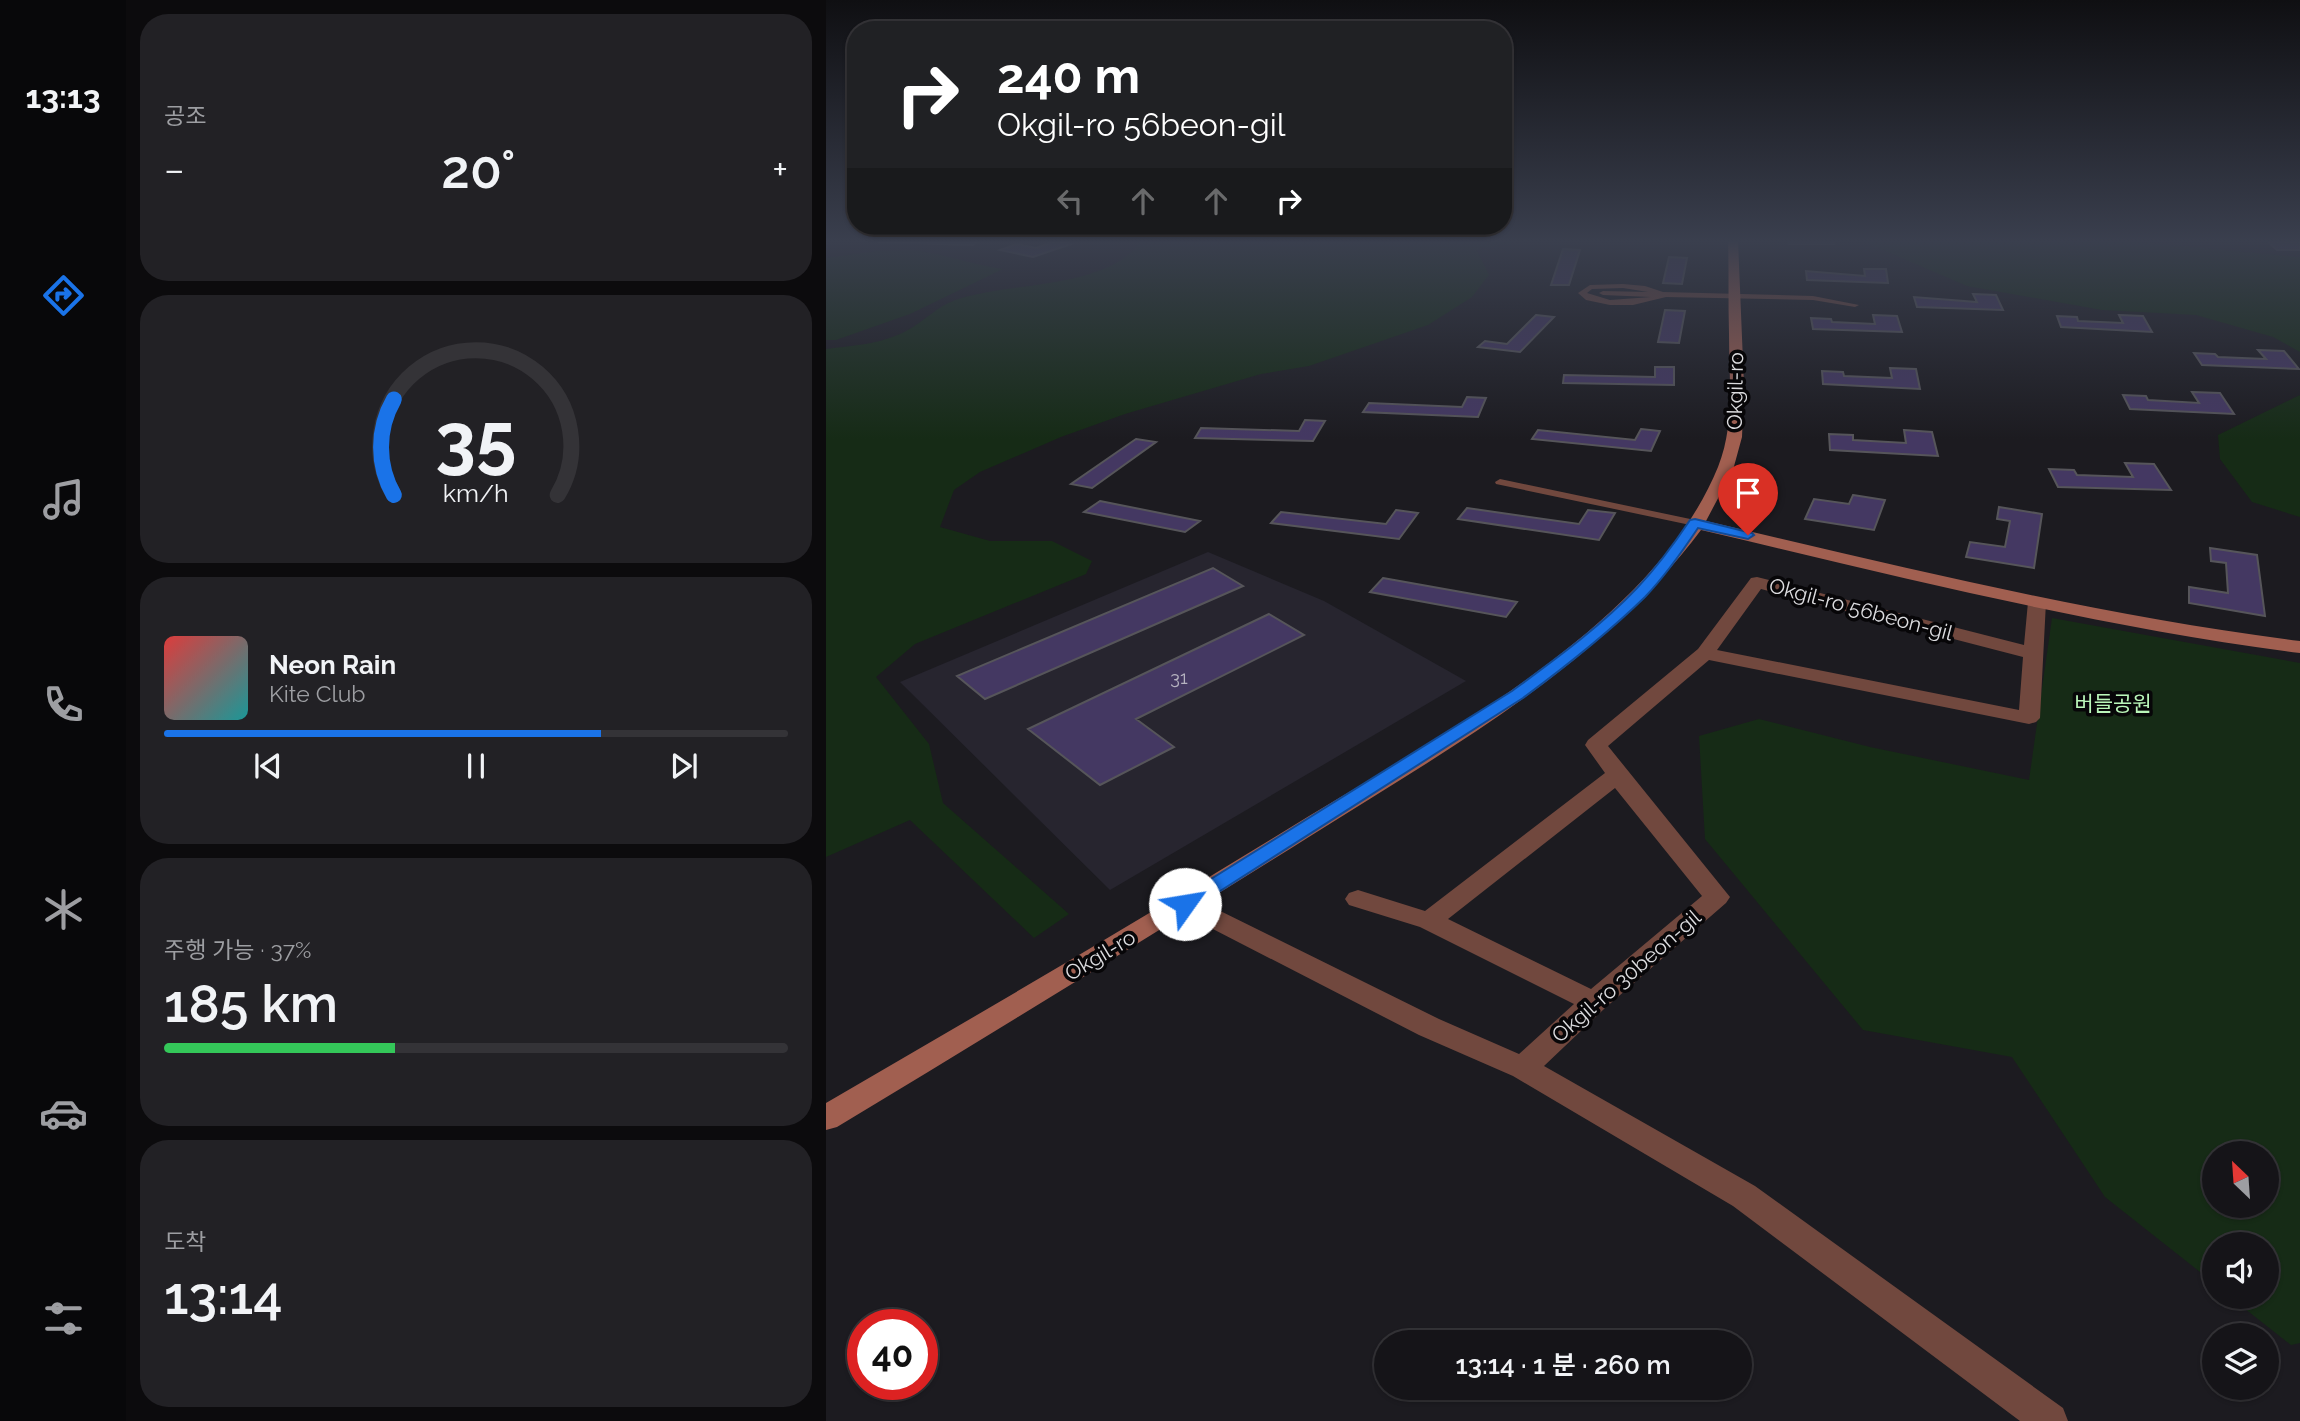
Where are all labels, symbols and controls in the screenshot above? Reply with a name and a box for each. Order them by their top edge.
text: 240 m [997,47,1140,104]
icon: right [882,49,973,140]
text: 13:13 [25,78,101,115]
text: 공조 [164,102,206,129]
text: Okgil-ro 56beon-gil [997,106,1285,143]
text: 20° [441,139,515,200]
text: − [164,147,184,192]
text: + [772,147,788,192]
icon: left [1051,182,1089,220]
icon: ahead [1124,182,1162,220]
icon: ahead [1197,182,1235,220]
icon: right [1270,182,1308,220]
icon: directions [39,271,88,320]
street label: Okgil-ro [1722,352,1748,430]
text: 35 [436,398,516,483]
pin [1718,463,1778,535]
icon: arrive [1729,474,1767,512]
icon: music [39,475,88,524]
text: km/h [443,478,509,508]
street label: Okgil-ro 56beon-gil [1766,572,1956,646]
text: Neon Rain [269,650,396,680]
house number: 31 [1170,667,1188,688]
icon: phone [39,680,88,729]
text: Kite Club [269,680,366,707]
park label: 버들공원 [2074,691,2152,716]
icon: previous [249,747,287,785]
icon: pause [457,747,495,785]
icon: next [665,747,703,785]
position arrow [1148,867,1222,941]
icon: climate [39,885,88,934]
street label: Okgil-ro 30beon-gil [1546,904,1706,1048]
street label: Okgil-ro [1060,924,1140,986]
text: 주행 가능 · 37% [164,936,311,963]
text: 185 km [164,973,338,1034]
icon: car [39,1089,88,1138]
north arrow [2202,1141,2278,1218]
map controls [2202,1141,2279,1400]
text: 도착 [164,1228,206,1255]
button: sound [2202,1232,2279,1309]
text: 13:14 [164,1265,282,1326]
icon: filters [39,1294,88,1343]
speed limit sign: 40 [847,1309,938,1400]
button: layers [2202,1323,2279,1400]
text: 13:14 · 1 분 · 260 m [1455,1350,1671,1380]

